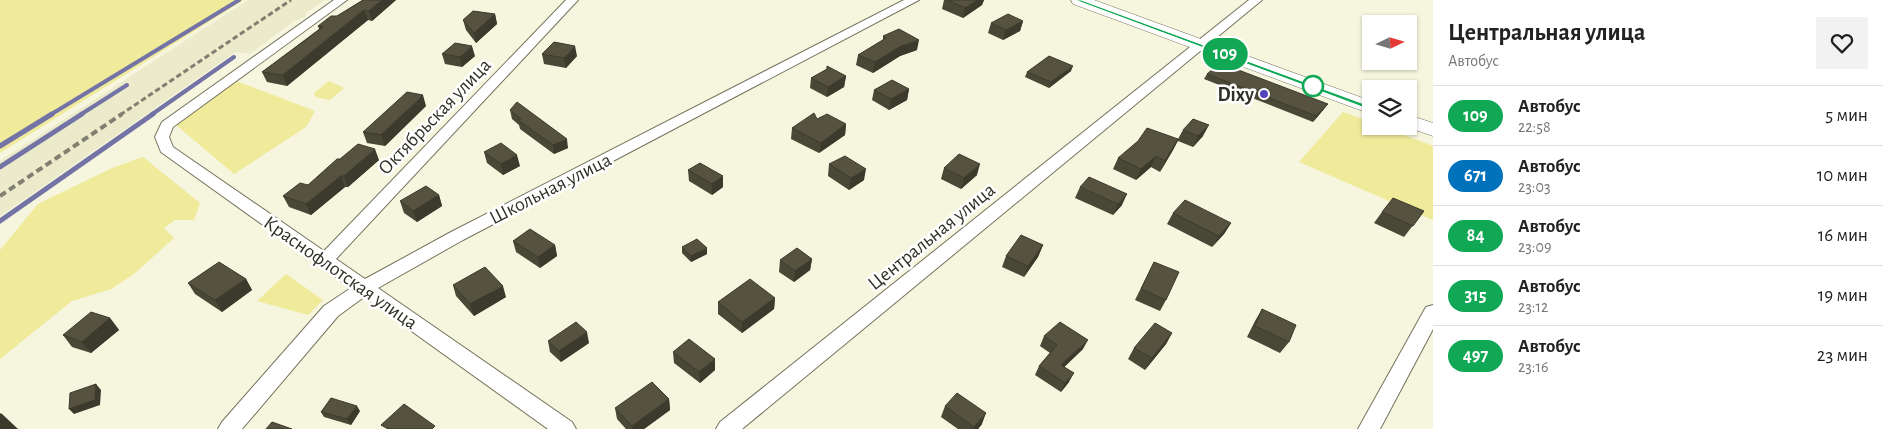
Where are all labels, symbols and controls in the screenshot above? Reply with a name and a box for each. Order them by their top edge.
north arrow [1362,15,1418,70]
map controls [1362,15,1417,135]
button: heart [1816,17,1868,69]
text: Центральная улица [1448,21,1645,45]
line badge: 109 [1196,38,1254,70]
text: 109 [1213,45,1237,63]
text: Автобус [1448,53,1499,69]
street label: Октябрьская улица [374,55,495,179]
unlabelled marker [1302,75,1324,97]
button: layers [1362,80,1417,135]
place label: Dixy [1218,85,1254,105]
marker: Dixy [1258,88,1270,100]
text: Автобус [1518,97,1581,116]
text: 5 мин [1825,106,1868,125]
text: 109 [1463,107,1488,125]
text: 22:58 [1518,119,1551,135]
street label: Школьная улица [486,150,615,228]
text: Автобус [1518,157,1581,176]
text: 10 мин [1817,166,1868,185]
text: 671 [1464,167,1487,185]
street label: Центральная улица [864,179,999,294]
text: 23:03 [1518,179,1551,195]
street label: Краснофлотская улица [260,212,421,333]
text: Автобус [1518,217,1581,236]
text: 16 мин [1818,226,1868,245]
text: 84 [1467,227,1484,245]
text: 23:09 [1518,239,1552,255]
text: Автобус [1518,277,1581,296]
text: 19 мин [1818,286,1868,305]
text: 315 [1464,287,1487,305]
text: 23:12 [1518,299,1548,315]
text: Автобус [1518,337,1581,356]
text: 23 мин [1817,346,1868,365]
text: 497 [1463,347,1488,365]
text: 23:16 [1518,359,1549,375]

